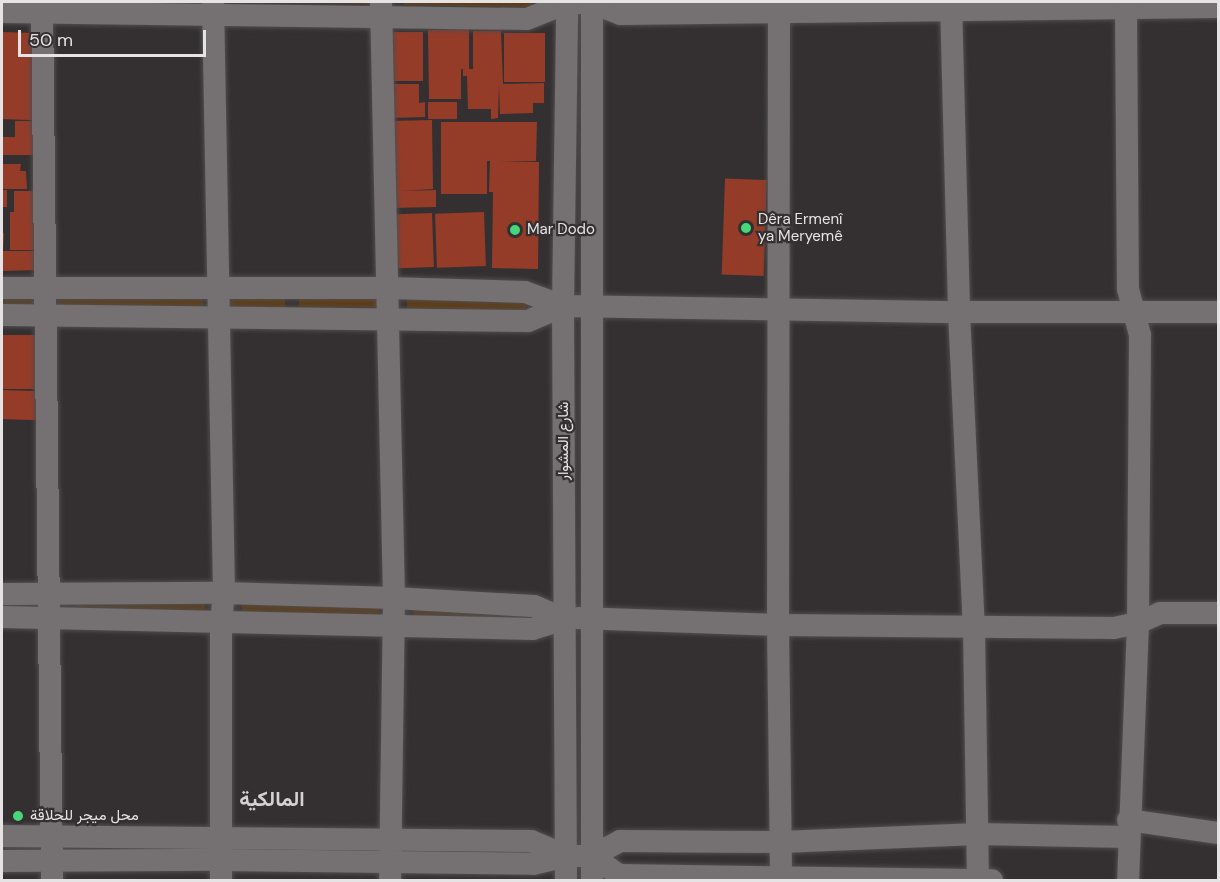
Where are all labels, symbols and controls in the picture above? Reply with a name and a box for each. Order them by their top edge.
scale bar [21,18,208,56]
text: 50 m [29,28,73,52]
place label: Dêra Ermenî ya Meryemê [758,210,843,245]
place label: Mar Dodo [527,221,595,239]
marker: Dêra Ermenî ya Meryemê [739,221,753,235]
marker: Mar Dodo [508,223,522,237]
street label: شارع المشوار [555,402,573,480]
district label: المالكية [239,786,305,812]
place label: محل ميجر للحلاقة [30,807,139,825]
marker: محل ميجر للحلاقة [11,809,25,823]

